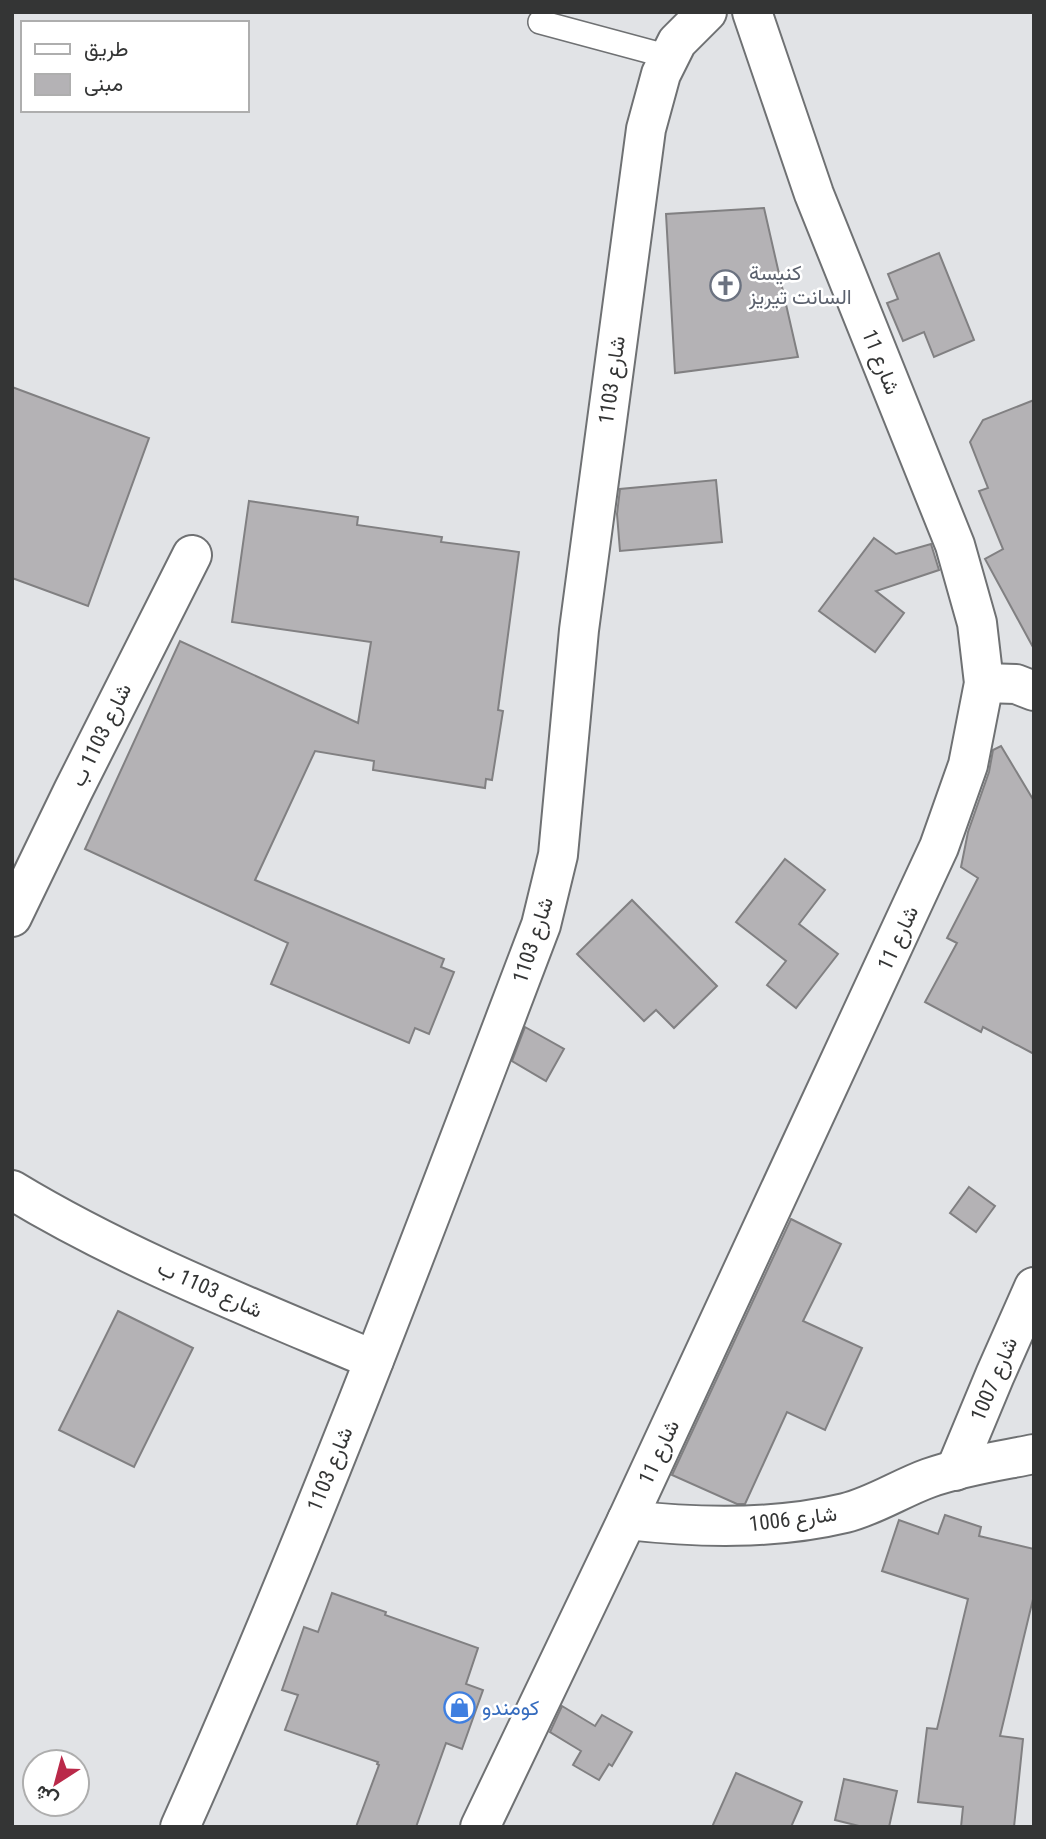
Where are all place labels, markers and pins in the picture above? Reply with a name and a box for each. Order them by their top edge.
place label: كنيسة السانت تيريز [748,261,852,310]
church icon: كنيسة السانت تيريز [709,268,743,302]
shop icon: كومندو [442,1691,476,1725]
place label: كومندو [482,1696,539,1721]

